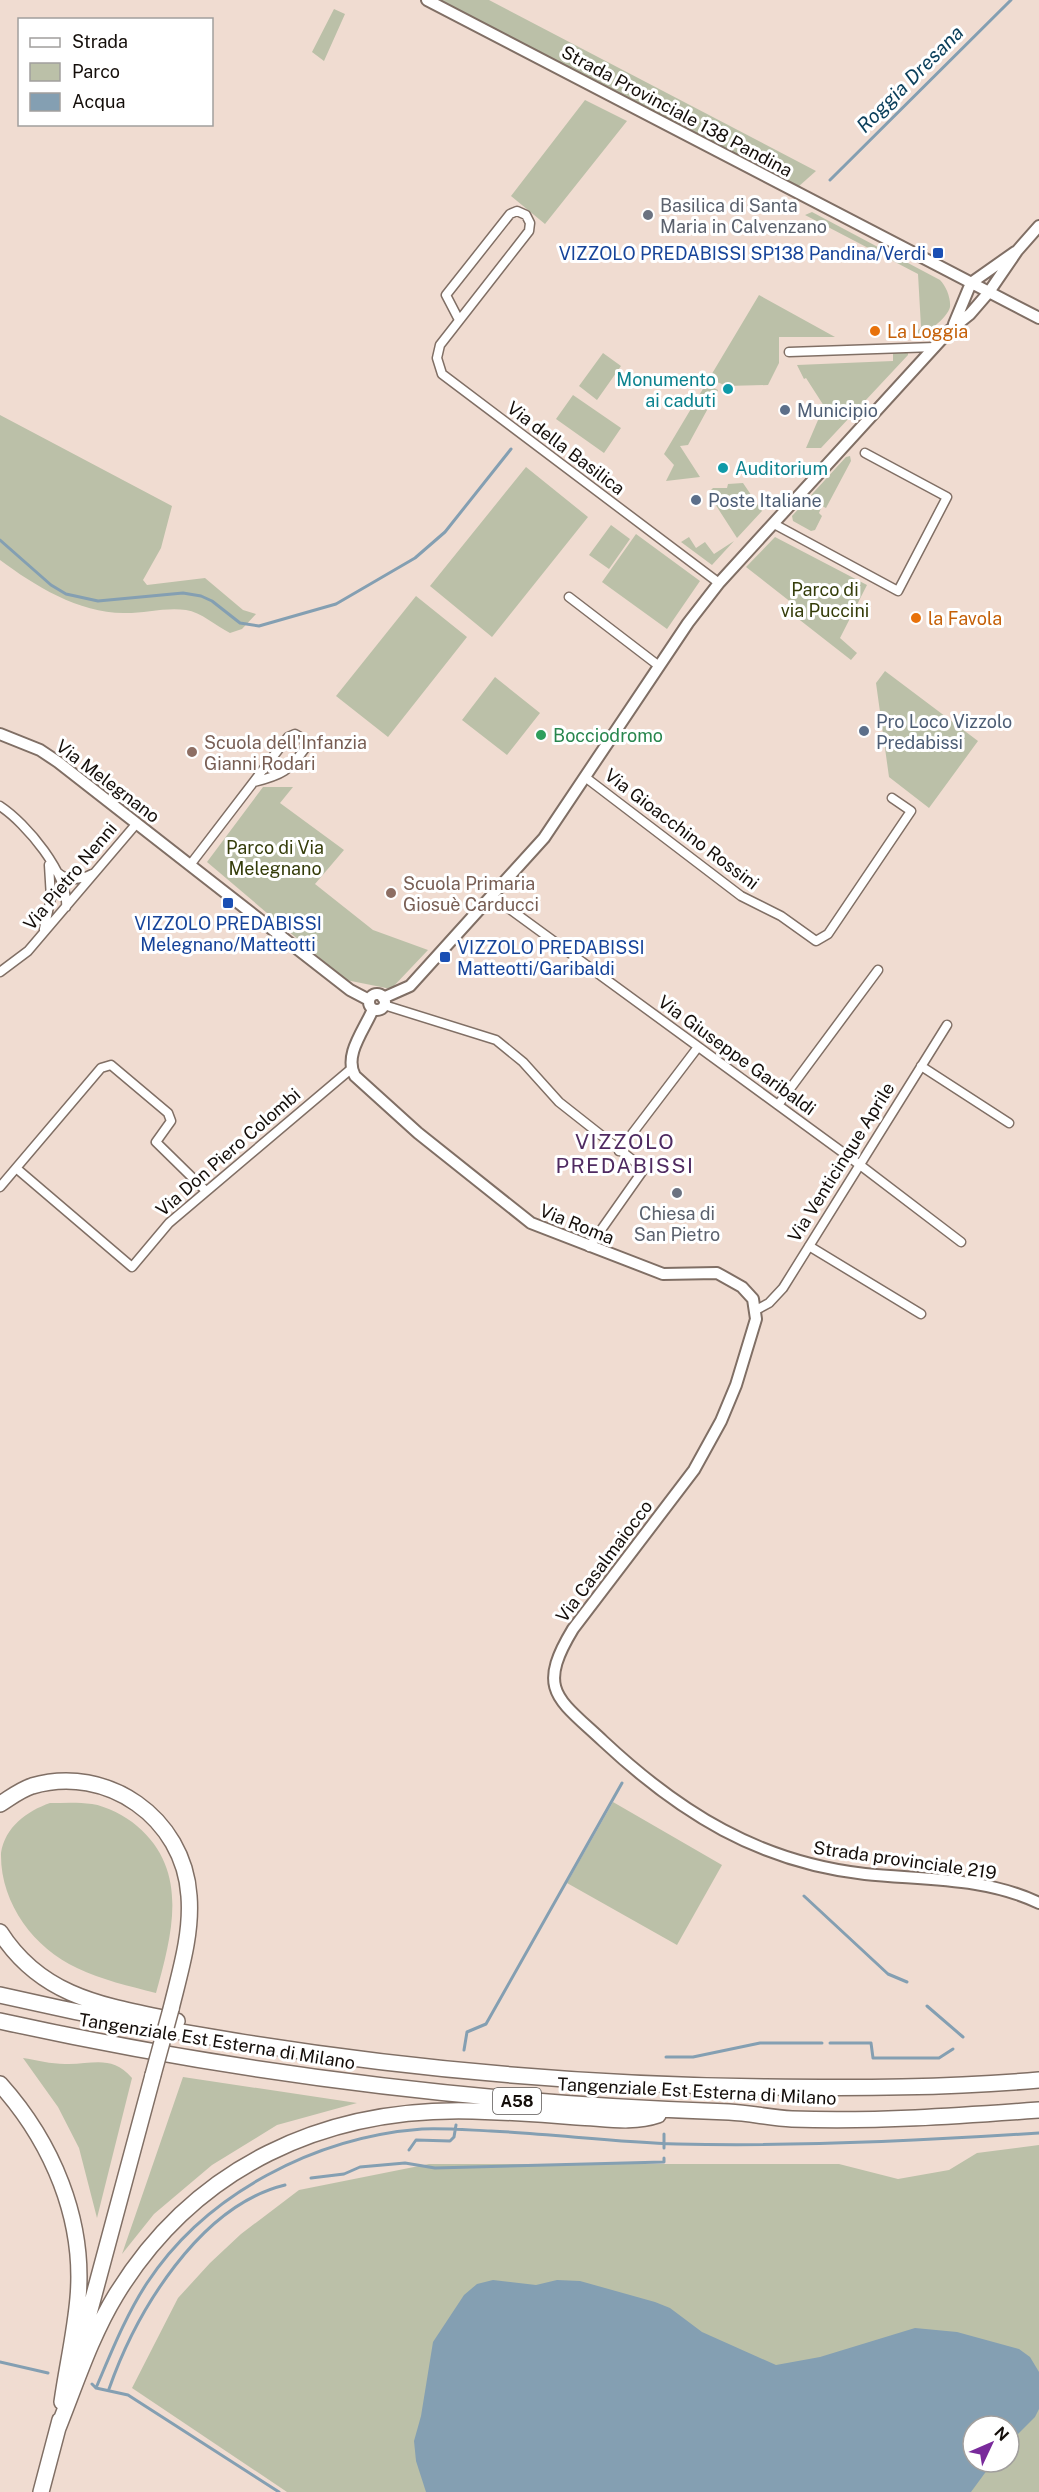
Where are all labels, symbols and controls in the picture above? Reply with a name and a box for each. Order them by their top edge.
legend [18,18,213,126]
water label: Roggia Dresana [852,21,968,137]
text: Strada [72,31,128,52]
street label: Strada Provinciale 138 Pandina [558,41,796,181]
text: Parco [72,61,120,82]
text: Acqua [72,91,125,112]
place label: Basilica di Santa Maria in Calvenzano [660,195,827,237]
marker: Basilica di Santa Maria in Calvenzano [641,208,655,222]
place label: VIZZOLO PREDABISSI SP138 Pandina/Verdi [559,243,926,264]
marker: VIZZOLO PREDABISSI SP138 Pandina/Verdi [931,246,945,260]
place label: La Loggia [887,321,968,342]
marker: La Loggia [868,324,882,338]
place label: Monumento ai caduti [616,369,716,411]
marker: Monumento ai caduti [721,382,735,396]
street label: Via della Basilica [503,397,629,499]
place label: Municipio [797,400,878,421]
marker: Municipio [778,403,792,417]
place label: Auditorium [735,458,828,479]
marker: Auditorium [716,461,730,475]
place label: Poste Italiane [708,490,822,511]
marker: Poste Italiane [689,493,703,507]
park label: Parco di via Puccini [781,579,869,621]
place label: la Favola [928,608,1002,629]
marker: la Favola [909,611,923,625]
place label: Pro Loco Vizzolo Predabissi [876,711,1012,753]
marker: Pro Loco Vizzolo Predabissi [857,724,871,738]
place label: Bocciodromo [553,725,663,746]
marker: Bocciodromo [534,728,548,742]
place label: Scuola dell'Infanzia Gianni Rodari [204,732,367,774]
street label: Via Melegnano [52,735,164,827]
marker: Scuola dell'Infanzia Gianni Rodari [185,745,199,759]
street label: Via Gioacchino Rossini [601,764,763,894]
street label: Via Pietro Nenni [19,818,121,934]
park label: Parco di Via Melegnano [226,837,324,879]
place label: Scuola Primaria Giosuè Carducci [403,873,539,915]
marker: Scuola Primaria Giosuè Carducci [384,886,398,900]
marker: VIZZOLO PREDABISSI Melegnano/Matteotti [221,896,235,910]
place label: VIZZOLO PREDABISSI Melegnano/Matteotti [134,913,322,955]
place label: VIZZOLO PREDABISSI Matteotti/Garibaldi [457,937,644,979]
marker: VIZZOLO PREDABISSI Matteotti/Garibaldi [438,950,452,964]
street label: Via Giuseppe Garibaldi [654,991,820,1119]
street label: Via Venticinque Aprile [783,1078,899,1246]
street label: Via Don Piero Colombi [152,1084,304,1220]
district label: VIZZOLO PREDABISSI [556,1129,694,1178]
marker: Chiesa di San Pietro [670,1186,684,1200]
street label: Via Roma [537,1200,617,1248]
place label: Chiesa di San Pietro [634,1203,720,1245]
street label: Via Casalmaiocco [551,1496,657,1626]
street label: Strada provinciale 219 [812,1837,998,1883]
street label: Tangenziale Est Esterna di Milano [77,2009,357,2073]
street label: Tangenziale Est Esterna di Milano [557,2073,837,2109]
road number: A58 [493,2088,541,2114]
north arrow [961,2414,1021,2474]
text: N [990,2423,1013,2445]

